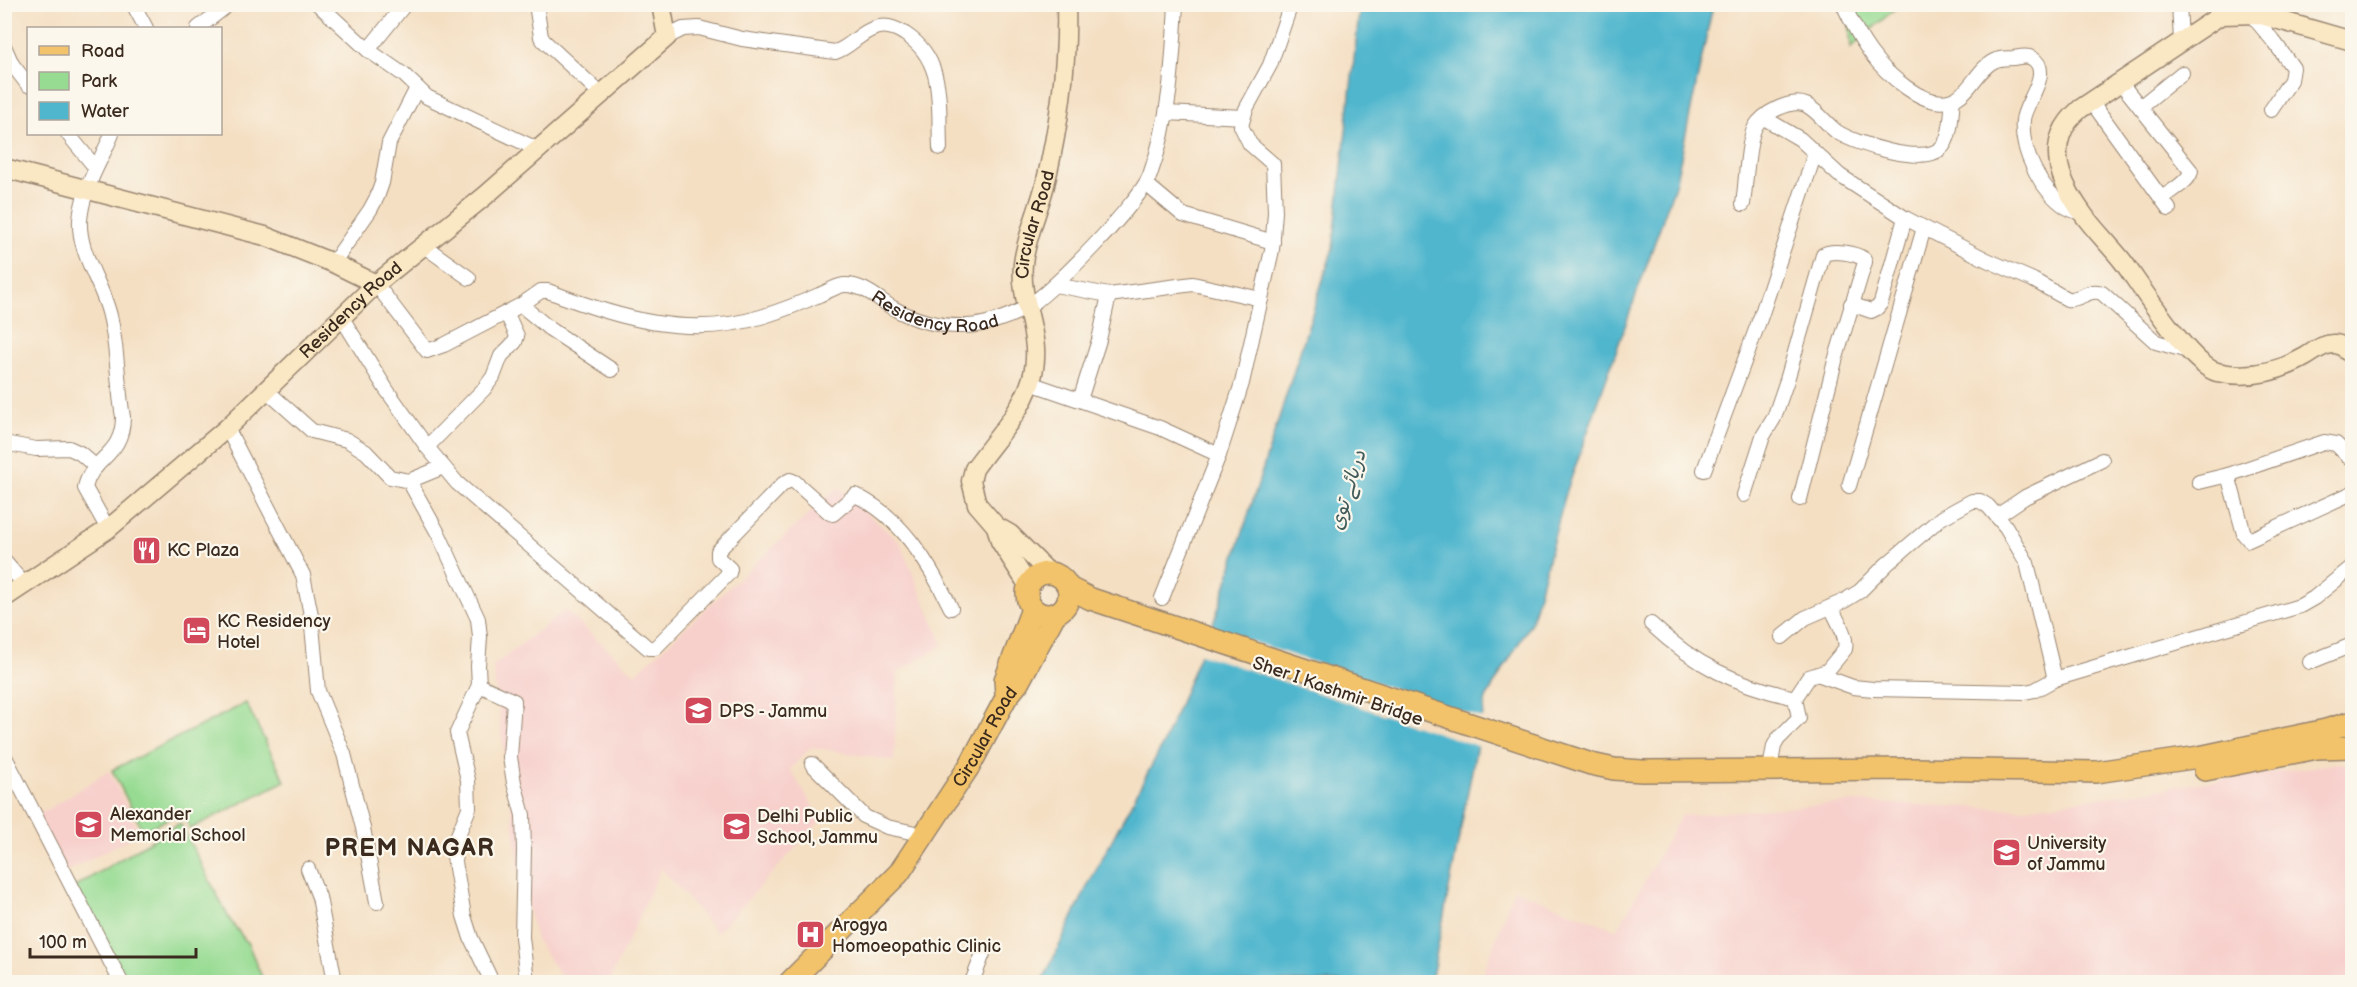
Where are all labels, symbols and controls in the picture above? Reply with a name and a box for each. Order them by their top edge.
legend [27,27,222,135]
text: Road [81,41,125,62]
text: Park [81,71,117,92]
text: Water [81,101,129,122]
street label: Circular Road [1013,168,1059,279]
street label: Residency Road [295,257,406,363]
street label: Residency Road [867,286,1001,337]
water label: دریائے توی [1324,447,1373,534]
restaurant icon: KC Plaza [130,534,162,566]
place label: KC Plaza [167,540,239,561]
place label: KC Residency Hotel [217,611,331,653]
hotel icon: KC Residency Hotel [180,615,212,647]
street label: Sher I Kashmir Bridge [1250,652,1426,731]
street label: Circular Road [948,683,1022,791]
school or university icon: DPS - Jammu [682,695,714,727]
place label: DPS - Jammu [719,701,827,722]
place label: Alexander Memorial School [110,804,246,846]
place label: Delhi Public School, Jammu [757,806,878,848]
school or university icon: Alexander Memorial School [73,808,105,840]
school or university icon: Delhi Public School, Jammu [720,810,752,842]
place label: University of Jammu [2027,833,2107,875]
district label: PREM NAGAR [325,834,495,863]
school or university icon: University of Jammu [1990,837,2022,869]
place label: Arogya Homoeopathic Clinic [832,915,1001,957]
hospital icon: Arogya Homoeopathic Clinic [795,919,827,951]
scale bar [30,921,196,959]
text: 100 m [39,932,87,953]

